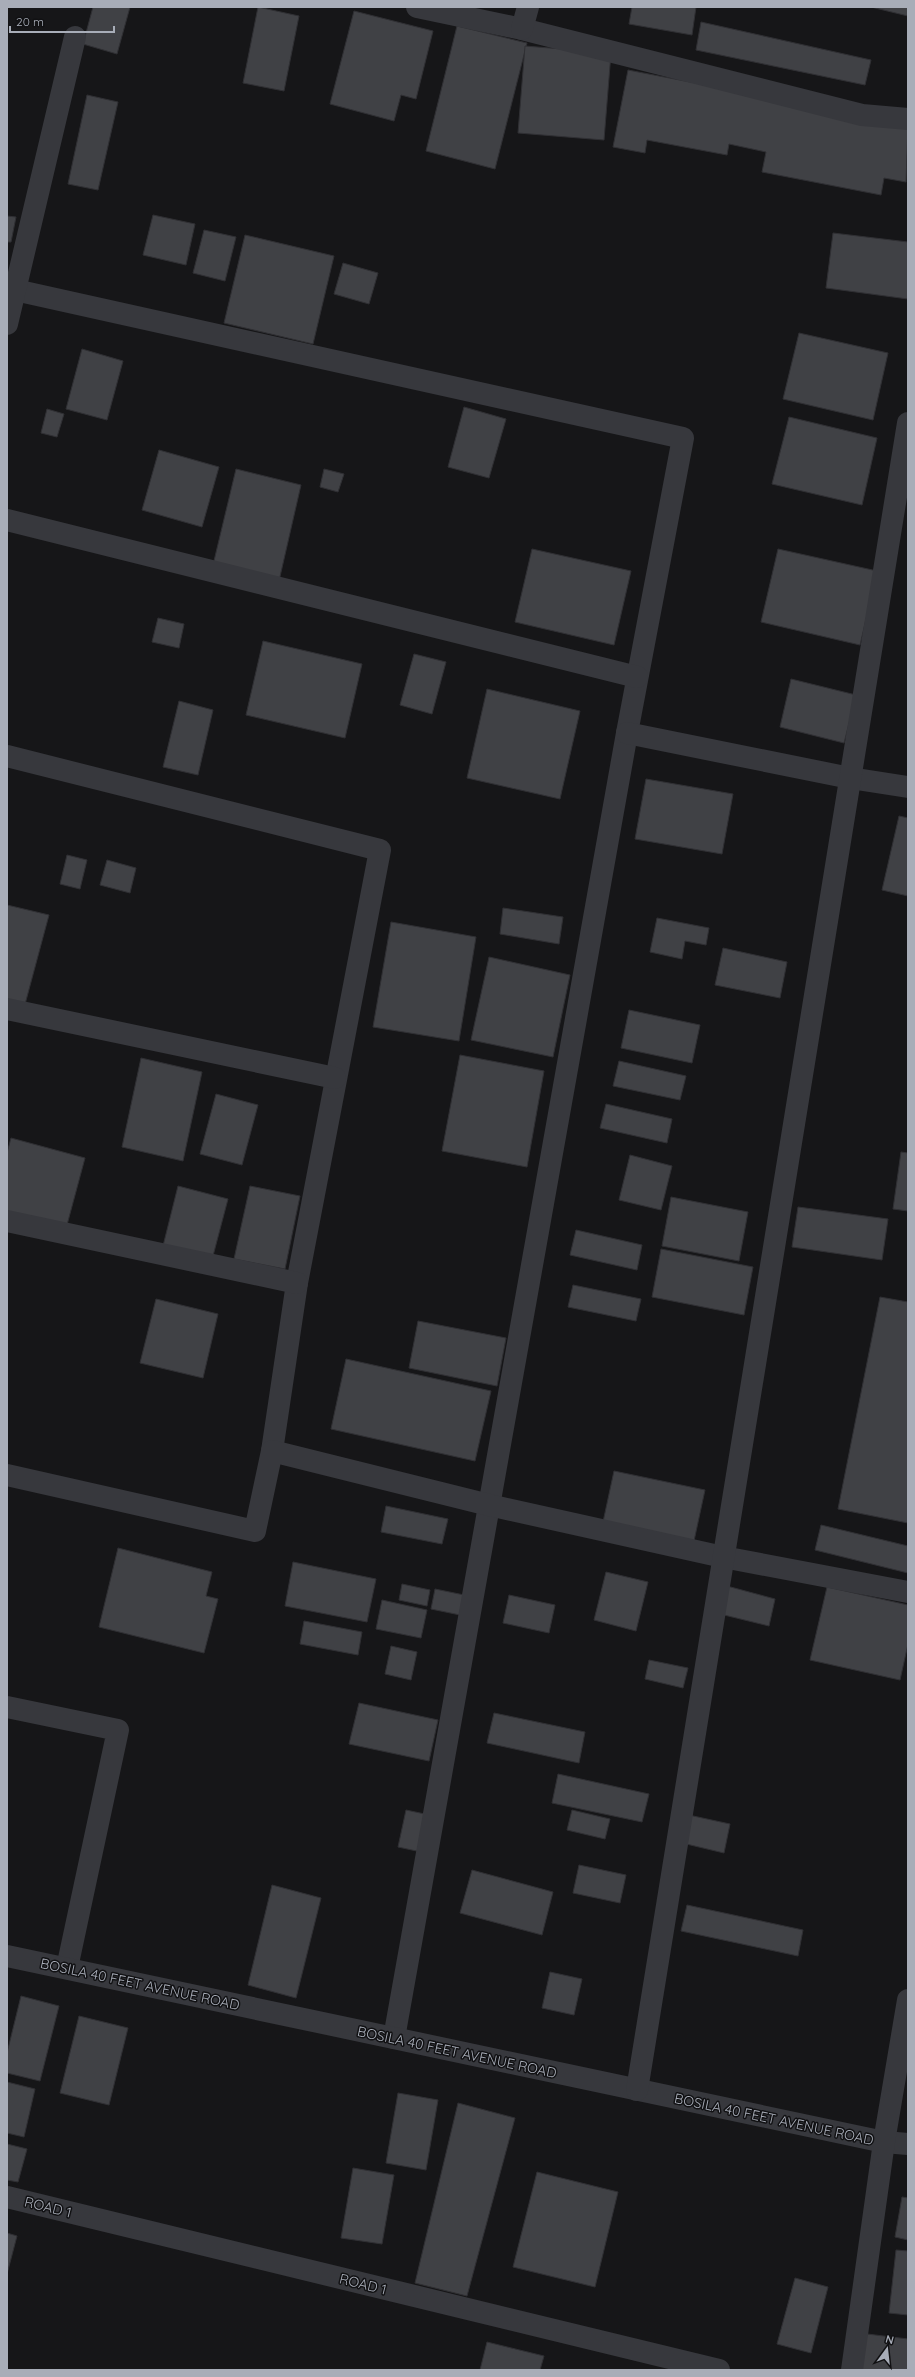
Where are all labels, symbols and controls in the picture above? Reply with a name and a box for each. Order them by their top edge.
scale bar [10,8,114,34]
text: 20 m [16,14,44,29]
street label: BOSILA 40 FEET AVENUE ROAD [39,1954,241,2014]
street label: BOSILA 40 FEET AVENUE ROAD [356,2022,558,2082]
street label: BOSILA 40 FEET AVENUE ROAD [673,2089,875,2149]
street label: ROAD 1 [23,2192,73,2222]
street label: ROAD 1 [338,2269,388,2299]
north arrow [867,2329,907,2369]
text: N [884,2332,895,2347]

